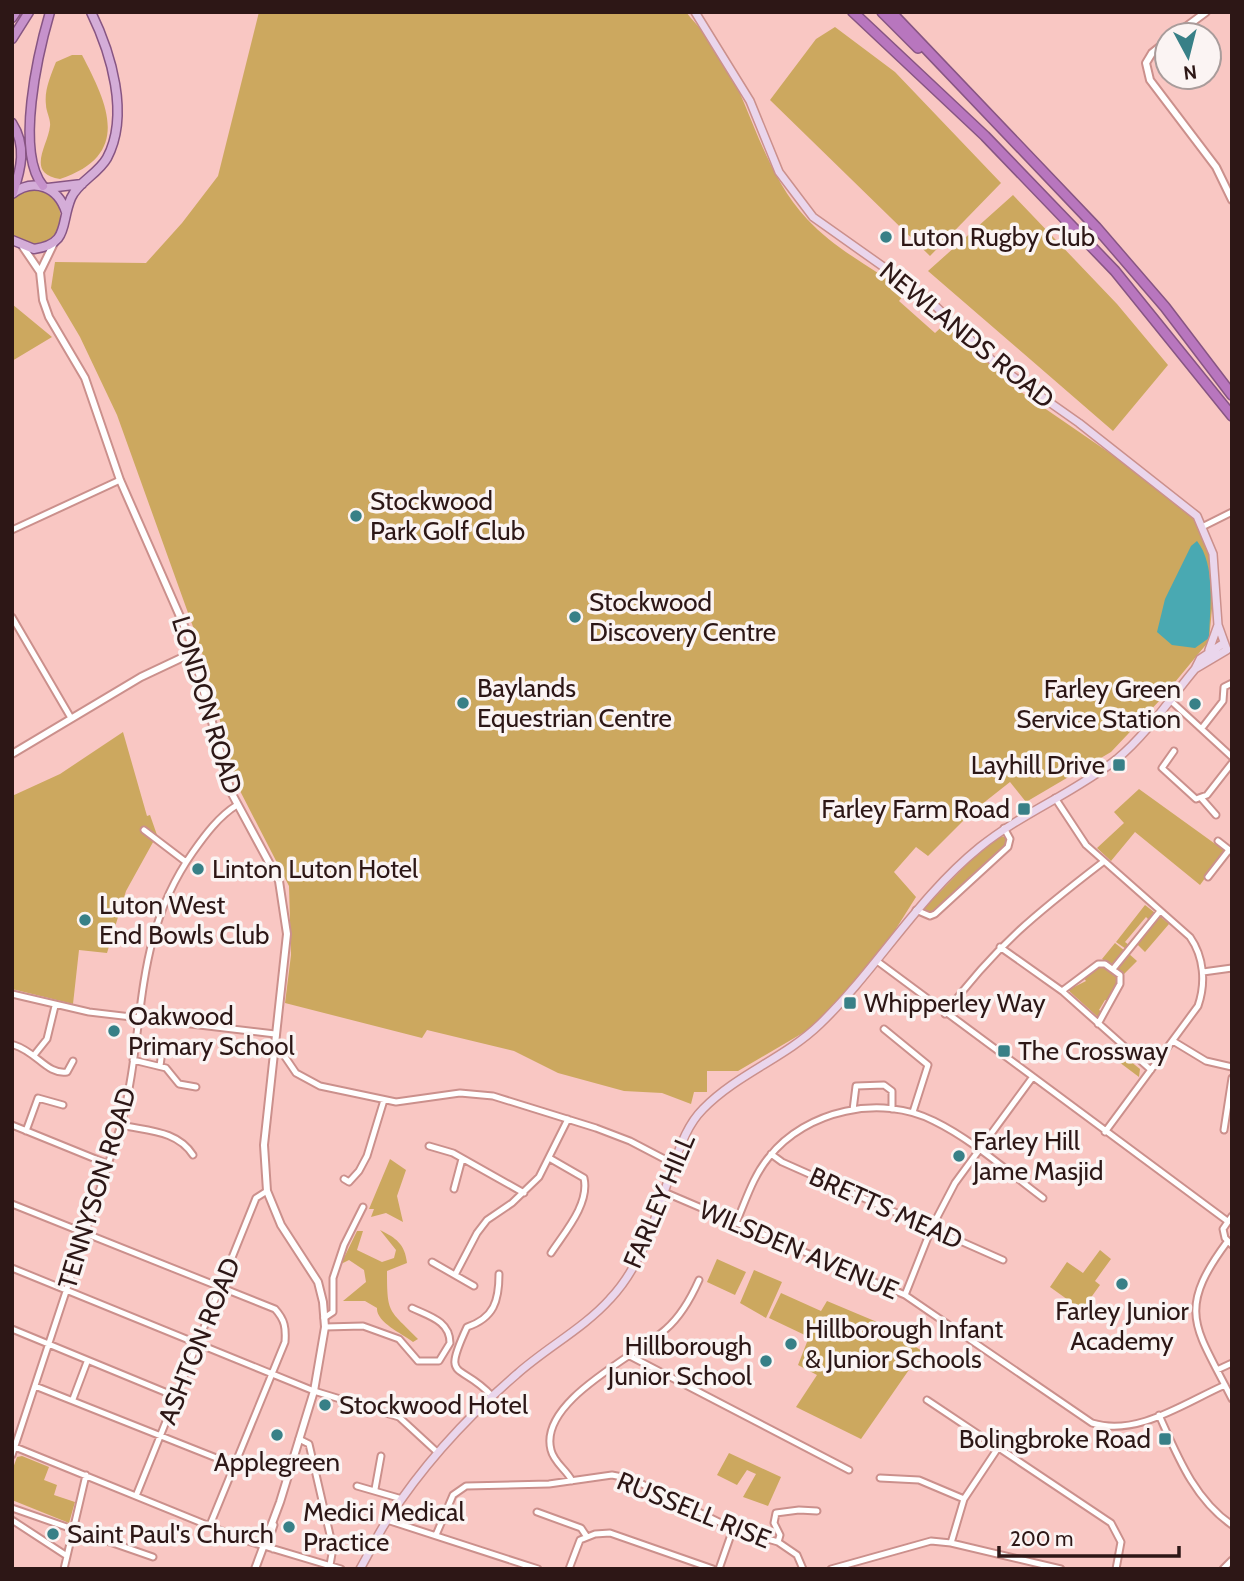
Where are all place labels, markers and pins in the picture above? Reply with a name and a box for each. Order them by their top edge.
place label: Luton Rugby Club [900,221,1095,253]
marker: Luton Rugby Club [878,229,894,245]
place label: Stockwood Park Golf Club [370,485,525,547]
marker: Stockwood Park Golf Club [348,508,364,524]
place label: Stockwood Discovery Centre [589,586,776,648]
marker: Stockwood Discovery Centre [567,609,583,625]
place label: Baylands Equestrian Centre [477,672,672,734]
place label: Farley Green Service Station [1016,673,1181,735]
marker: Baylands Equestrian Centre [455,695,471,711]
marker: Farley Green Service Station [1187,696,1203,712]
place label: Layhill Drive [971,749,1105,781]
marker: Layhill Drive [1111,757,1127,773]
place label: Farley Farm Road [821,793,1010,825]
marker: Farley Farm Road [1016,801,1032,817]
place label: Linton Luton Hotel [212,853,418,885]
marker: Linton Luton Hotel [190,861,206,877]
place label: Luton West End Bowls Club [99,889,269,951]
marker: Luton West End Bowls Club [77,912,93,928]
place label: Whipperley Way [864,987,1046,1019]
marker: Whipperley Way [842,995,858,1011]
place label: Oakwood Primary School [128,1000,295,1062]
marker: Oakwood Primary School [106,1023,122,1039]
place label: The Crossway [1018,1035,1168,1067]
marker: The Crossway [996,1043,1012,1059]
place label: Farley Hill Jame Masjid [972,1125,1103,1187]
marker: Farley Hill Jame Masjid [951,1148,967,1164]
marker: Farley Junior Academy [1114,1276,1130,1292]
place label: Farley Junior Academy [1055,1295,1190,1357]
place label: Hillborough Infant & Junior Schools [805,1313,1003,1375]
place label: Hillborough Junior School [607,1330,752,1392]
marker: Hillborough Infant & Junior Schools [783,1336,799,1352]
marker: Hillborough Junior School [758,1353,774,1369]
place label: Stockwood Hotel [339,1389,528,1421]
marker: Stockwood Hotel [317,1397,333,1413]
place label: Bolingbroke Road [959,1423,1151,1455]
marker: Applegreen [269,1427,285,1443]
marker: Bolingbroke Road [1157,1431,1173,1447]
place label: Applegreen [214,1446,340,1478]
place label: Medici Medical Practice [303,1496,465,1558]
place label: Saint Paul's Church [67,1518,274,1550]
marker: Medici Medical Practice [281,1519,297,1535]
marker: Saint Paul's Church [45,1526,61,1542]

